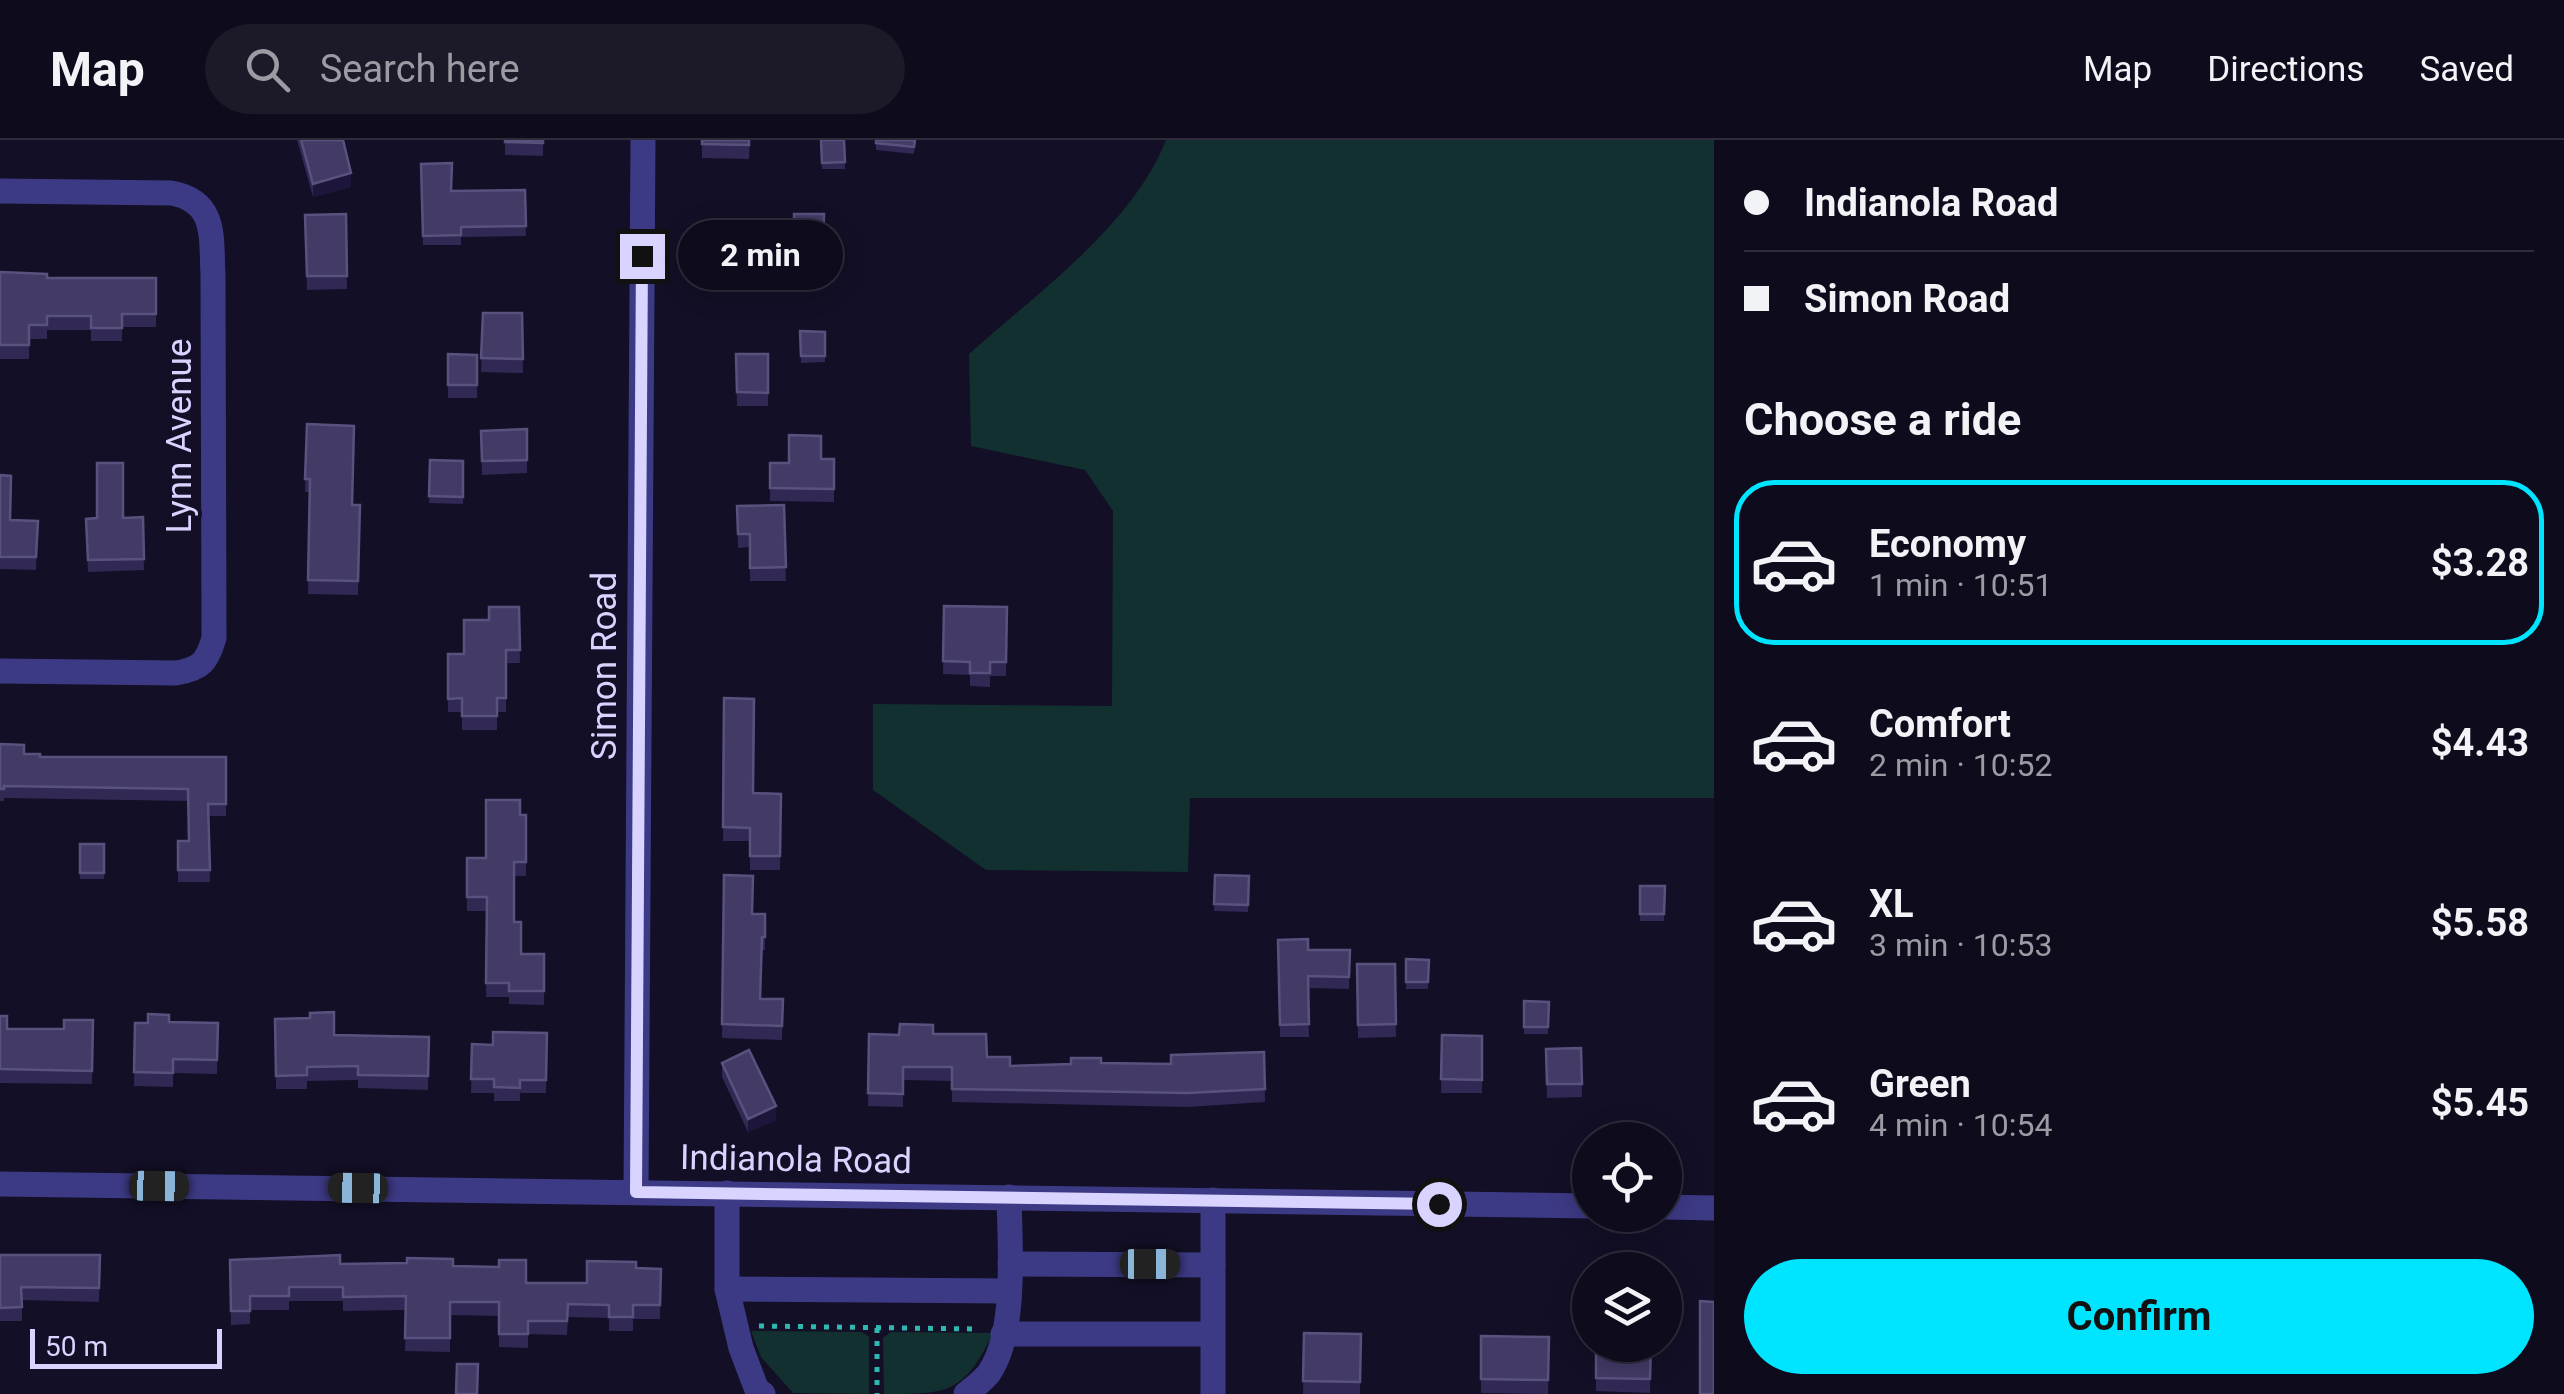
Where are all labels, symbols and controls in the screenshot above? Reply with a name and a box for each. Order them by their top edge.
search box [205,24,905,114]
text: Map [50,41,145,98]
icon: search [240,42,295,97]
text: Search here [320,47,520,91]
text: Map [2083,49,2152,90]
text: Directions [2207,49,2364,90]
text: Saved [2419,49,2514,90]
text: Indianola Road [1804,181,2058,225]
callout: 2 min [677,221,842,291]
route end [620,234,665,279]
text: 2 min [720,236,801,274]
text: Simon Road [1804,277,2010,321]
street label: Lynn Avenue [159,339,200,533]
text: Choose a ride [1744,393,2021,446]
icon: car [1749,518,1839,608]
text: Economy [1869,522,2026,566]
text: $3.28 [2431,541,2529,585]
text: 1 min · 10:51 [1869,566,2052,604]
street label: Simon Road [584,572,625,760]
icon: car [1749,698,1839,788]
text: Comfort [1869,702,2011,746]
text: $4.43 [2431,721,2529,765]
text: 2 min · 10:52 [1869,746,2052,784]
icon: car [1749,878,1839,968]
text: XL [1869,882,1914,926]
text: $5.58 [2431,901,2529,945]
text: 3 min · 10:53 [1869,926,2052,964]
icon: car [1749,1058,1839,1148]
text: Green [1869,1062,1971,1106]
text: $5.45 [2431,1081,2529,1125]
text: 4 min · 10:54 [1869,1106,2052,1144]
map controls [1572,1122,1682,1362]
button: locate [1572,1122,1682,1232]
street label: Indianola Road [680,1137,912,1182]
car [129,1170,189,1202]
car [328,1172,388,1204]
route start [1417,1182,1462,1227]
car [1120,1249,1180,1279]
button: layers [1572,1252,1682,1362]
button: Confirm [1744,1259,2534,1374]
scale bar [30,1324,222,1368]
text: 50 m [45,1330,108,1363]

